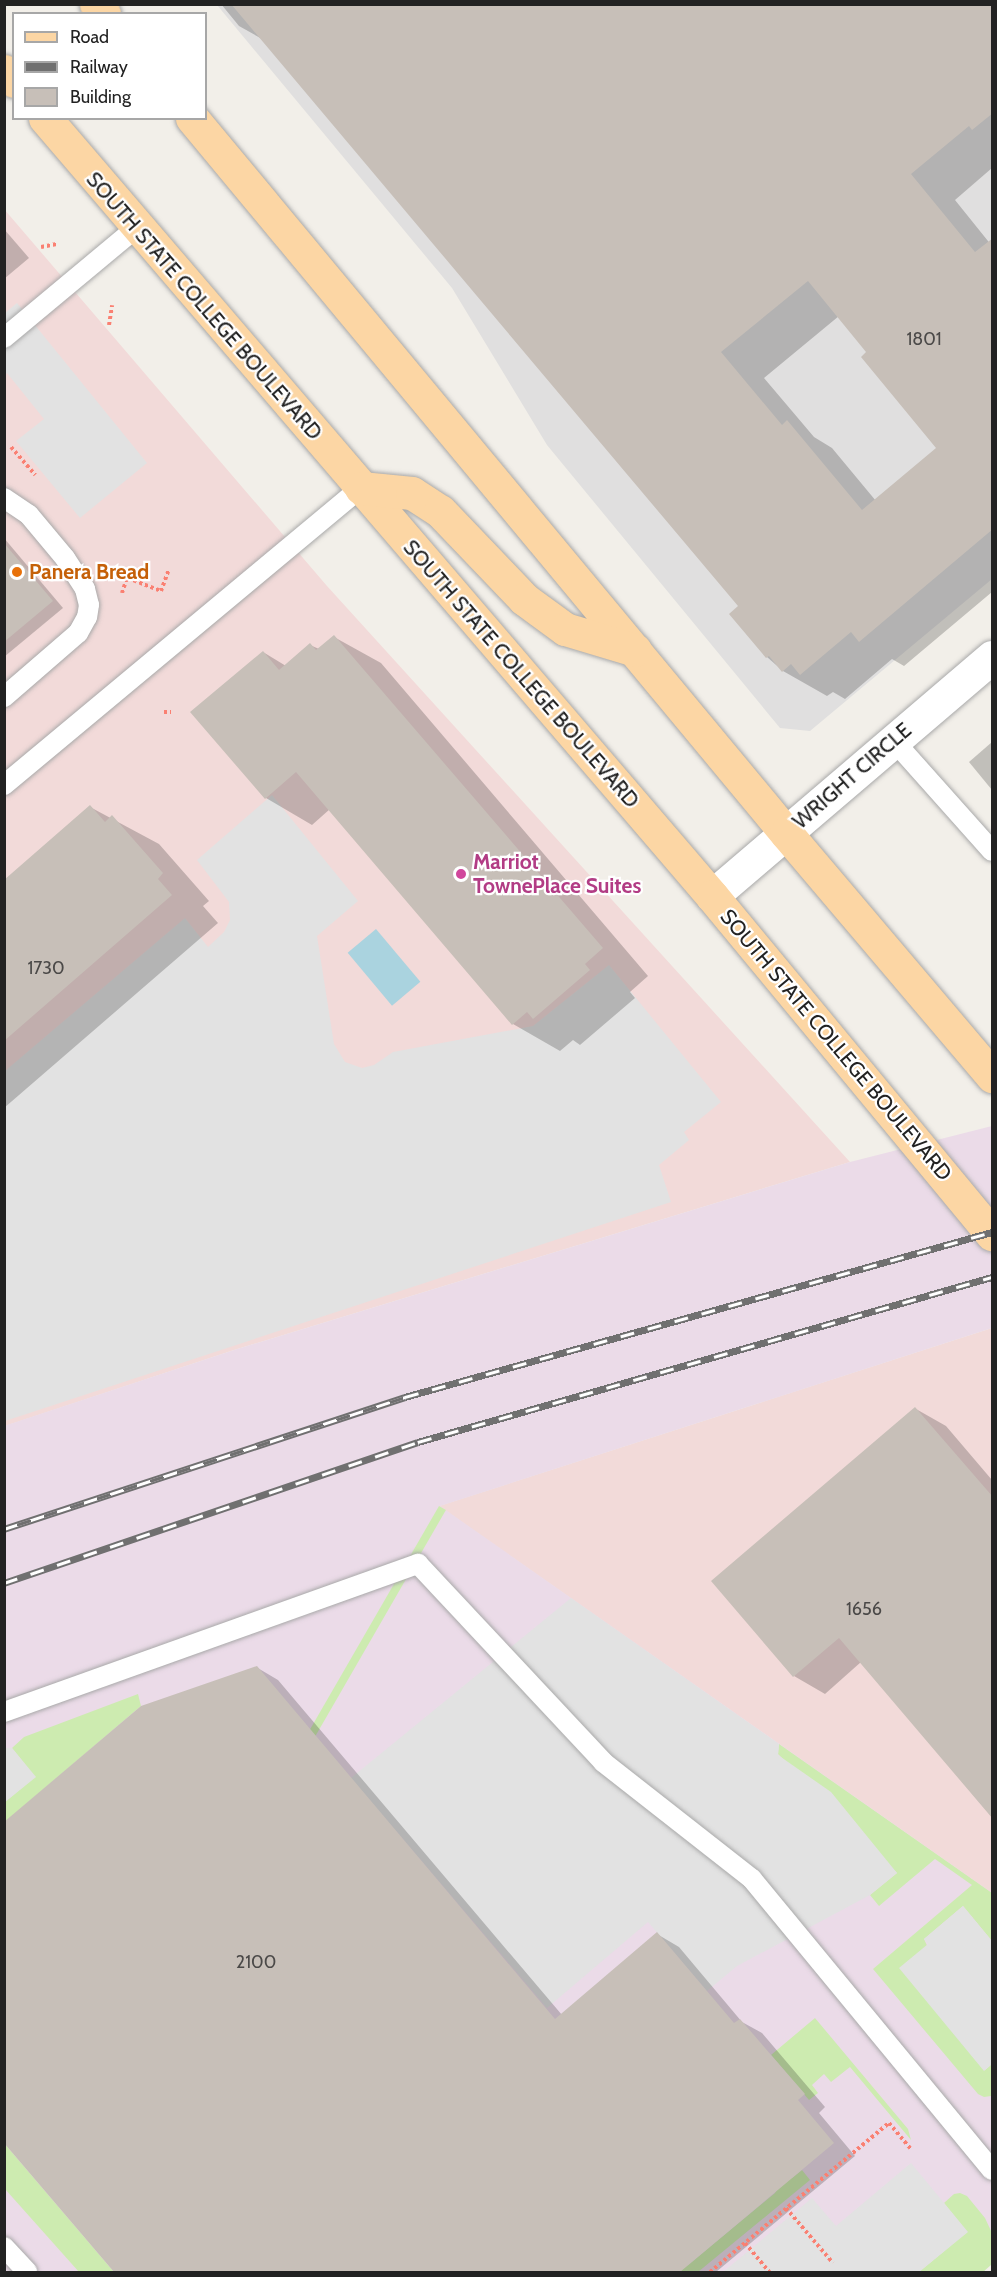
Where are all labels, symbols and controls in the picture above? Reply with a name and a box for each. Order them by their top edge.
legend [12,12,207,120]
text: Road [70,26,109,48]
text: Railway [70,56,128,78]
text: Building [70,86,131,108]
street label: SOUTH STATE COLLEGE BOULEVARD [81,167,327,445]
house number: 1801 [906,328,942,350]
street label: SOUTH STATE COLLEGE BOULEVARD [398,535,644,813]
place label: Panera Bread [29,559,149,585]
marker: Panera Bread [10,565,24,579]
street label: WRIGHT CIRCLE [788,718,916,834]
place label: Marriot TownePlace Suites [473,849,641,899]
marker: Marriot TownePlace Suites [454,867,468,881]
street label: SOUTH STATE COLLEGE BOULEVARD [715,904,957,1186]
house number: 1730 [27,957,65,979]
house number: 1656 [846,1598,882,1620]
house number: 2100 [236,1951,276,1973]

